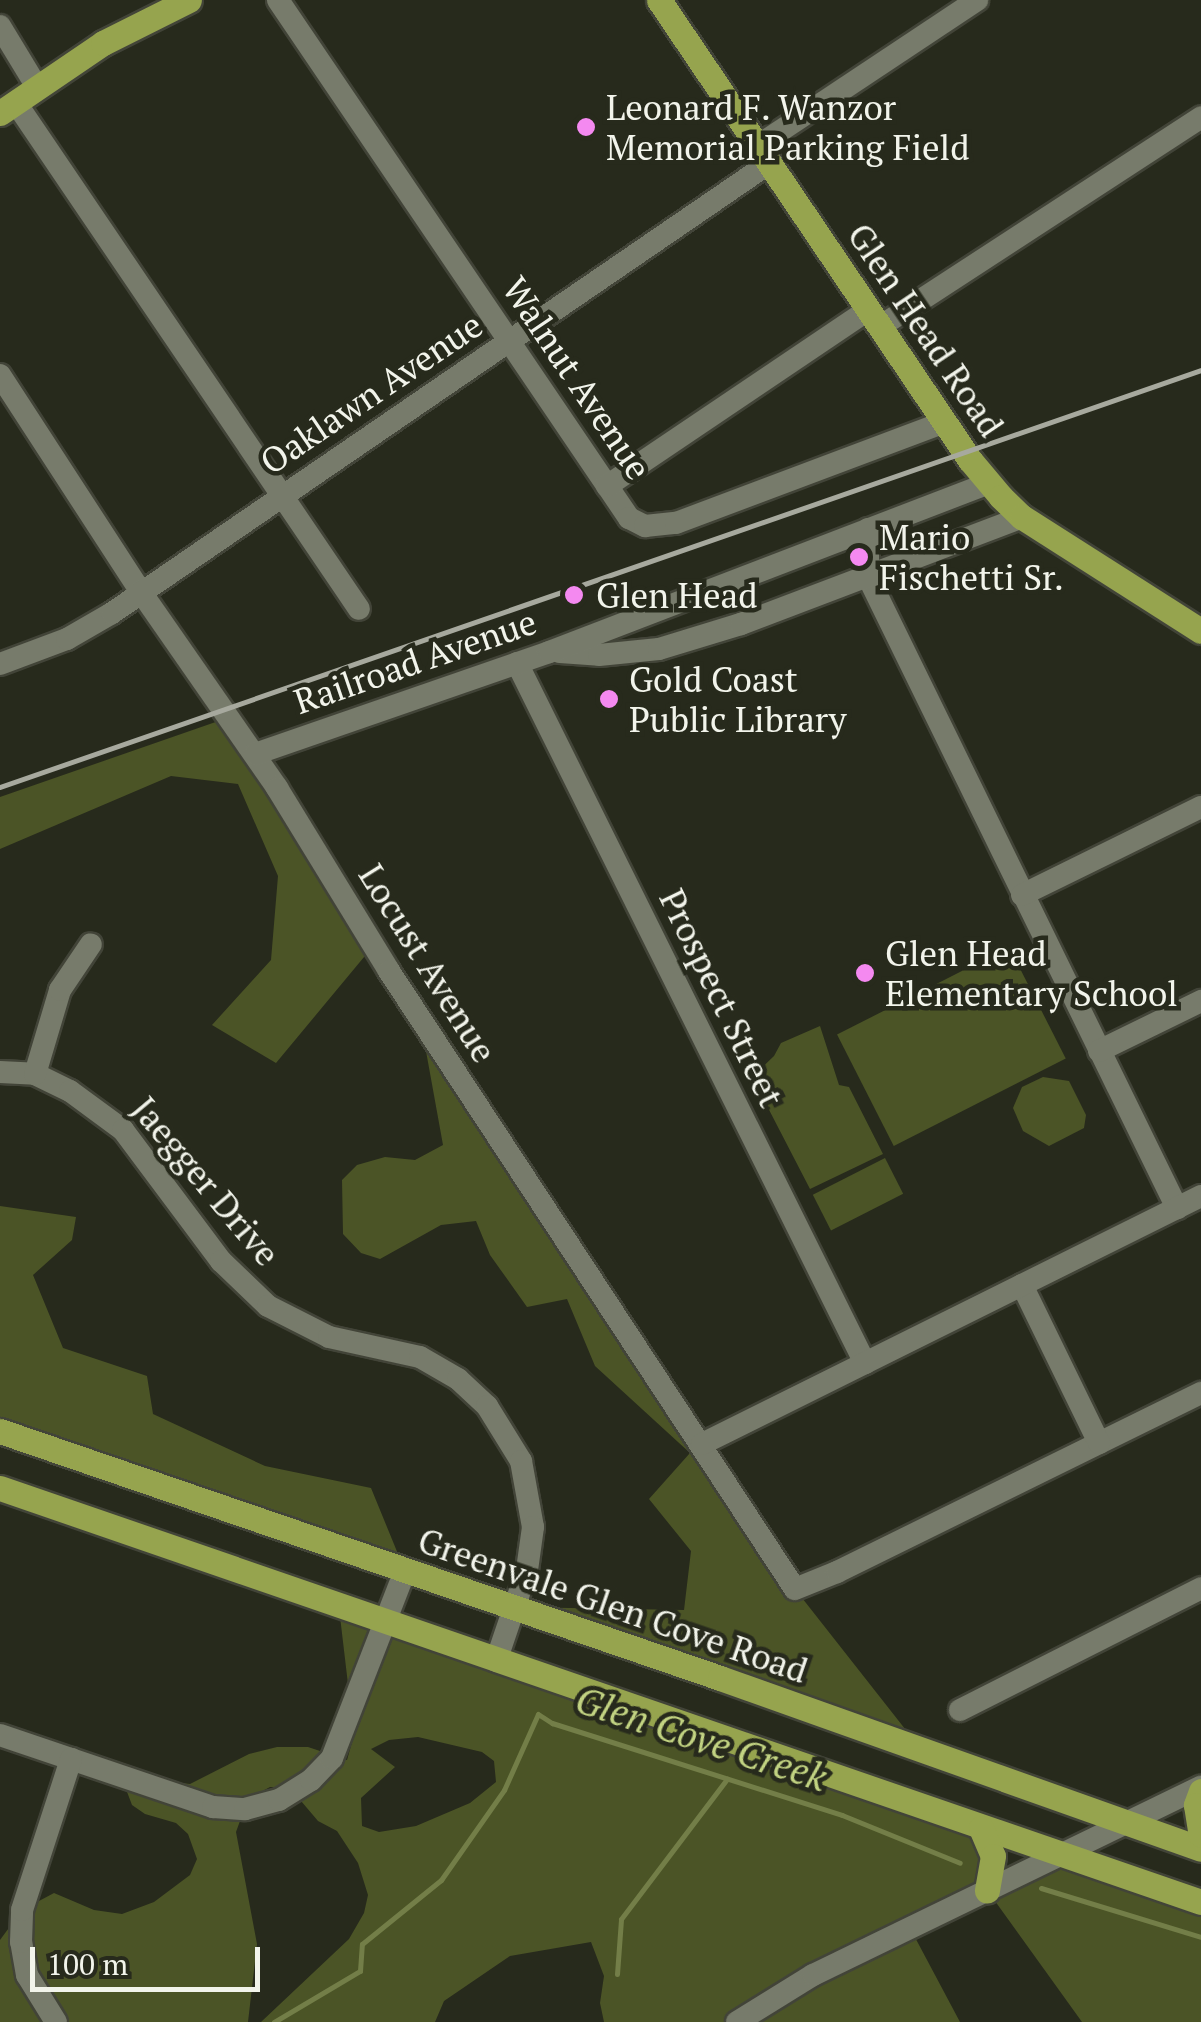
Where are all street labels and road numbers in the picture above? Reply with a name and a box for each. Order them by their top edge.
street label: Glen Head Road [839,215,1013,445]
street label: Walnut Avenue [494,269,660,487]
street label: Oaklawn Avenue [252,303,490,483]
street label: Railroad Avenue [288,600,542,722]
street label: Locust Avenue [350,856,506,1070]
street label: Prospect Street [651,882,793,1114]
street label: Jaegger Drive [123,1088,289,1274]
street label: Greenvale Glen Cove Road [413,1519,813,1691]

